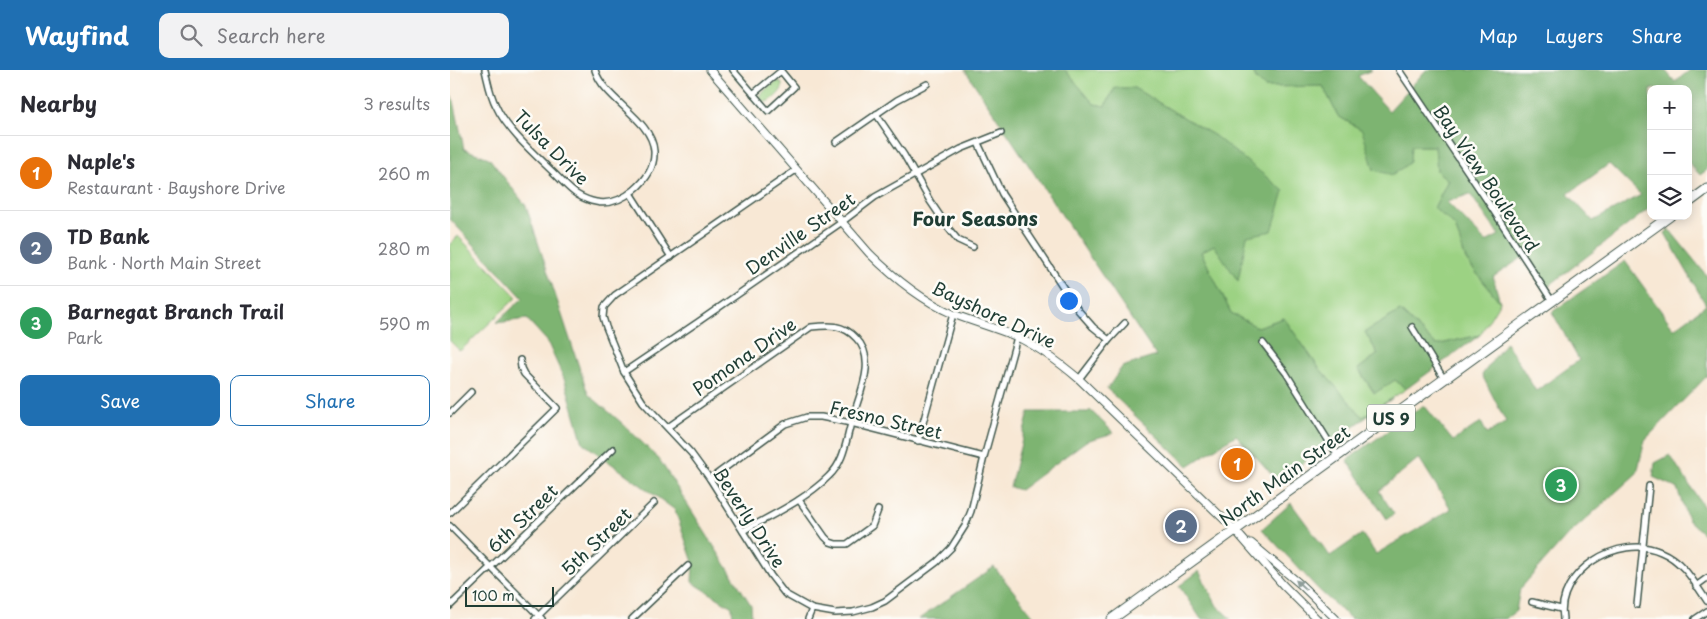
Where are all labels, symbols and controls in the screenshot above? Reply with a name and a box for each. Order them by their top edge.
search box [159,13,509,58]
text: Wayfind [25,17,129,53]
icon: search [177,21,205,49]
text: Search here [217,21,325,49]
text: Map [1479,22,1518,49]
text: Layers [1546,22,1603,49]
text: Share [1631,22,1682,49]
map controls [1647,85,1692,220]
button: + [1647,85,1692,130]
text: Nearby [20,87,97,119]
text: 3 results [363,91,430,115]
street label: Bay View Boulevard [1428,99,1546,257]
street label: Tulsa Drive [508,103,596,191]
button: − [1647,130,1692,175]
text: Naple's [67,147,135,175]
text: 1 [32,161,40,185]
text: 260 m [378,161,430,185]
text: Restaurant · Bayshore Drive [67,175,286,199]
button: layers [1647,175,1692,220]
street label: Denville Street [740,185,860,281]
district label: Four Seasons [912,204,1038,232]
text: TD Bank [67,222,150,250]
text: 2 [30,236,42,260]
text: 280 m [378,236,430,260]
text: Bank · North Main Street [67,250,261,274]
street label: Bayshore Drive [928,273,1060,355]
your location [1056,288,1082,314]
text: Barnegat Branch Trail [67,297,284,325]
street label: Pomona Drive [687,310,801,402]
text: 3 [31,311,41,335]
text: 590 m [378,311,430,335]
text: Park [67,325,103,349]
button: Save [20,375,220,426]
button: Share [230,375,430,426]
street label: Fresno Street [827,393,945,445]
road number: US 9 [1367,404,1415,432]
street label: North Main Street [1213,418,1355,532]
pin: 1 [1221,445,1253,483]
street label: Beverly Drive [707,461,793,573]
pin: 3 [1545,466,1577,504]
street label: 6th Street [481,477,563,559]
street label: 5th Street [555,501,637,581]
pin: 2 [1165,507,1197,545]
one-way arrow [1296,579,1308,591]
scale bar [465,584,554,607]
text: 100 m [472,585,515,606]

